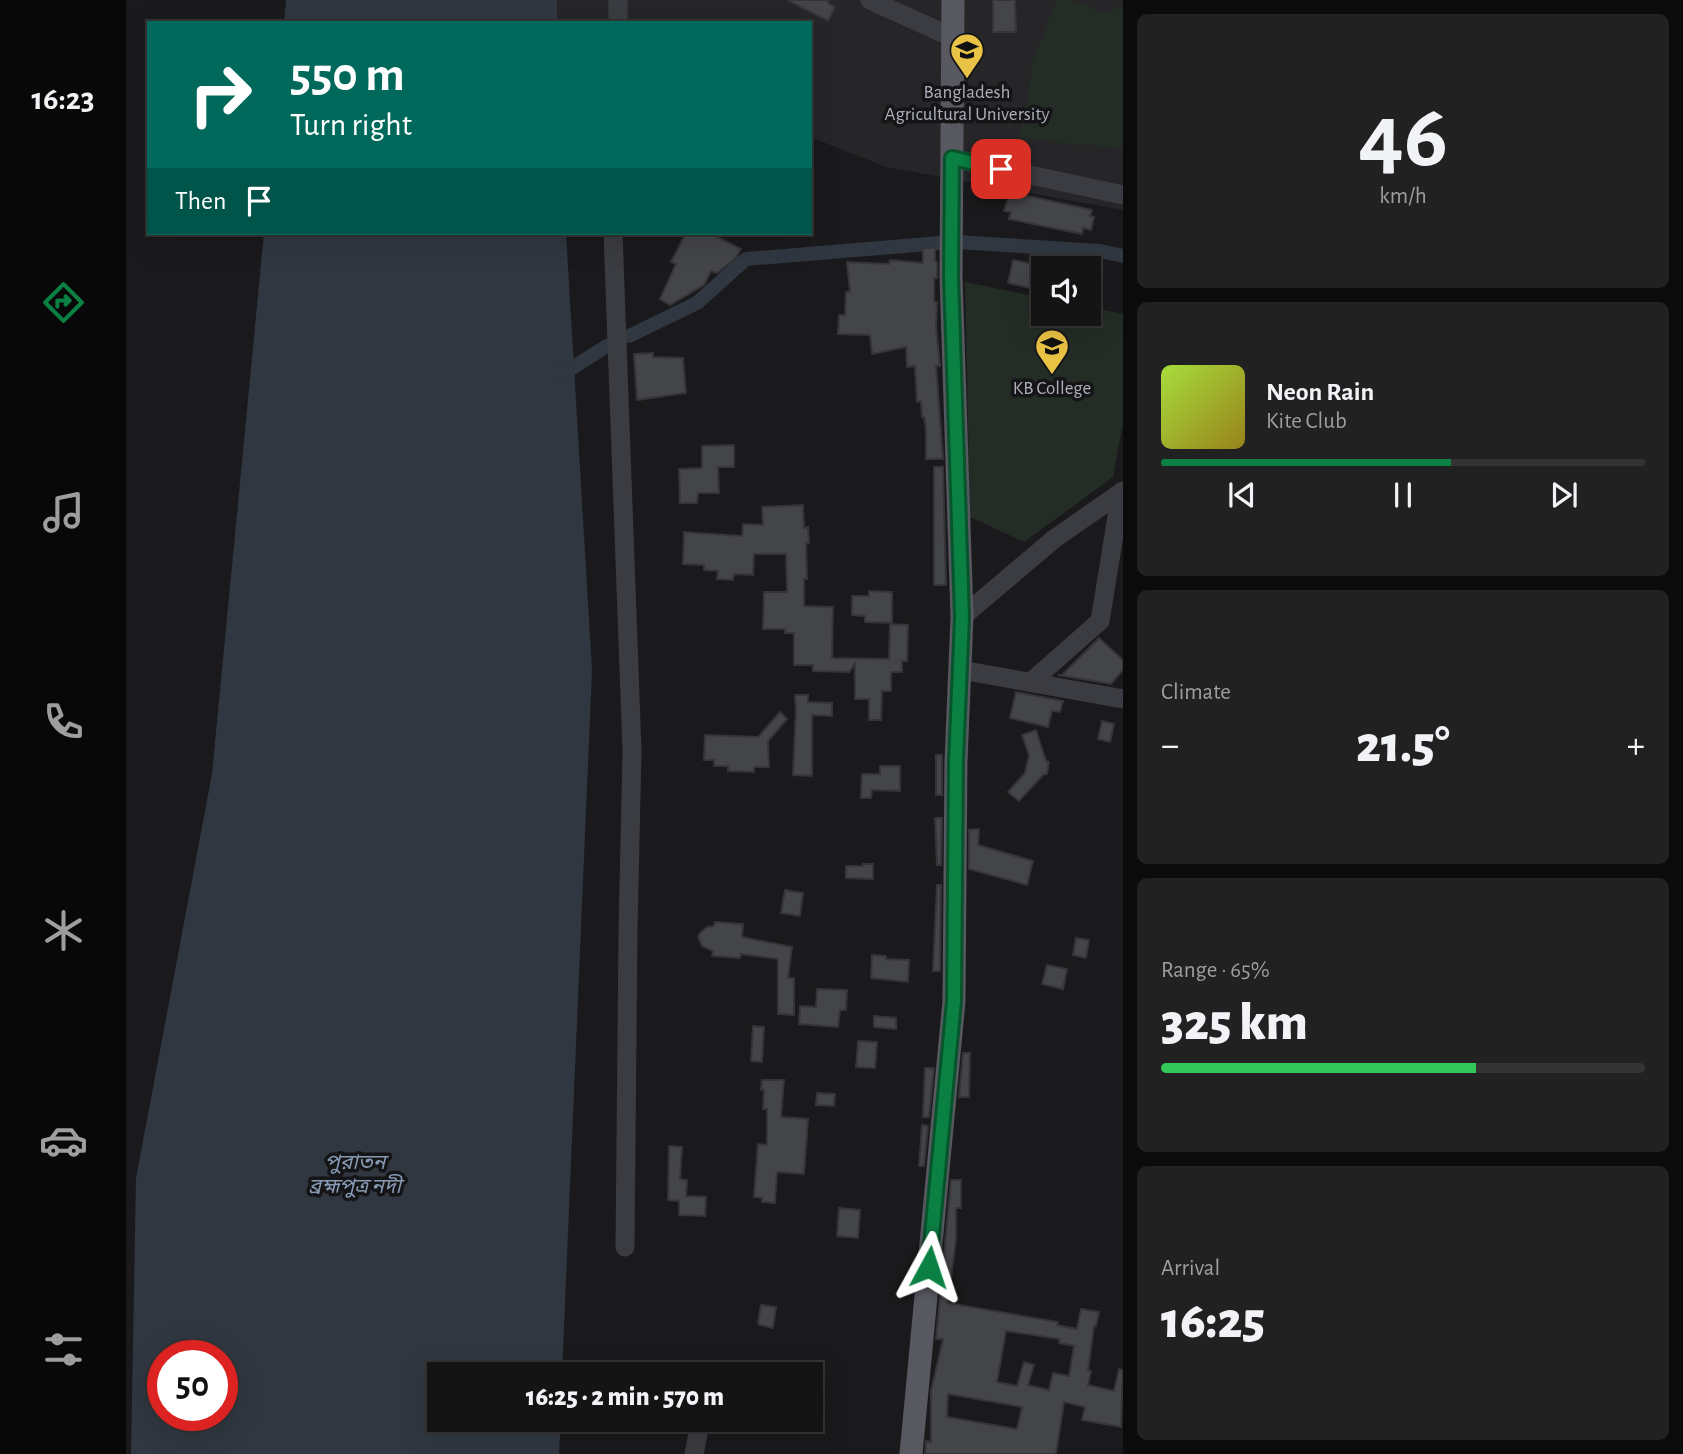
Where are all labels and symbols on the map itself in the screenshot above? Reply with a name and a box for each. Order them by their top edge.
school or university icon: Bangladesh Agricultural University [948,31,986,80]
place label: Bangladesh Agricultural University [884,83,1050,124]
pin [971,139,1031,199]
school or university icon: KB College [1033,327,1071,376]
place label: KB College [1013,379,1091,398]
water label: পুরাতন ব্রহ্মপুত্র নদী [309,1152,406,1198]
position arrow [892,1230,966,1304]
speed limit sign: 50 [147,1340,238,1431]

